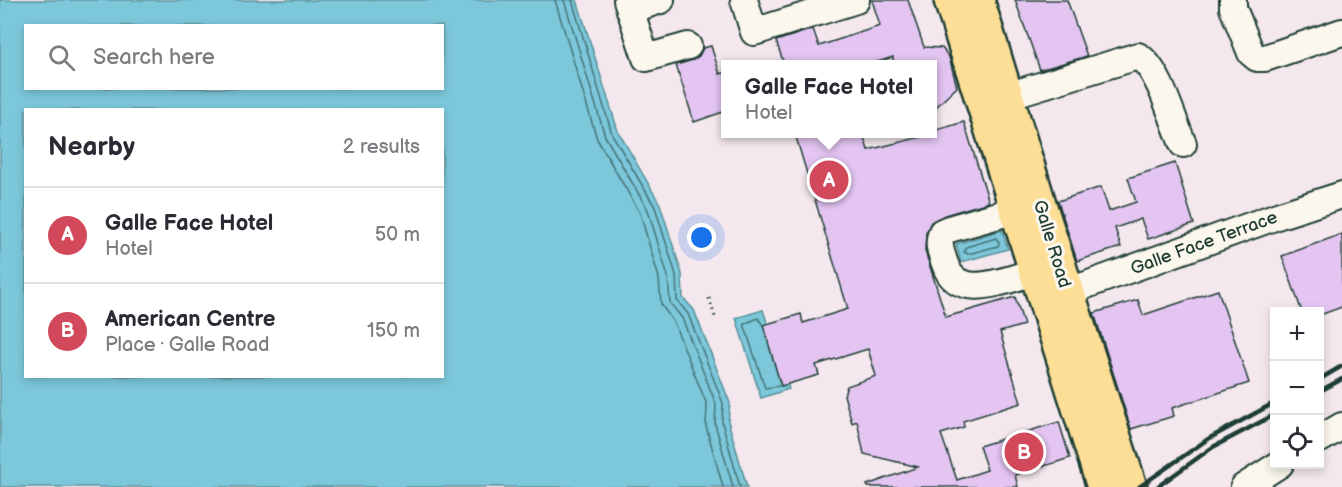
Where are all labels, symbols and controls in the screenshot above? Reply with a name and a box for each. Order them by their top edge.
search box [24,24,444,90]
icon: search [45,41,78,74]
text: Search here [93,44,215,71]
popup [721,60,937,138]
text: Galle Face Hotel [745,74,913,101]
text: Hotel [745,101,792,125]
text: Nearby [48,132,135,163]
text: 2 results [343,135,420,159]
pin: A [810,158,848,202]
street label: Galle Road [1029,198,1075,290]
street label: Galle Face Terrace [1128,207,1281,279]
text: Galle Face Hotel [105,210,273,237]
text: A [61,223,74,247]
text: 50 m [375,223,420,247]
your location [687,223,716,252]
text: Hotel [105,237,153,261]
text: American Centre [105,306,275,333]
map controls [1270,307,1324,469]
button: + [1270,307,1324,361]
text: B [60,319,75,343]
text: 150 m [367,319,420,343]
text: Place · Galle Road [105,333,269,357]
button: − [1270,361,1324,415]
button: locate [1270,415,1324,469]
pin: B [1004,430,1044,474]

